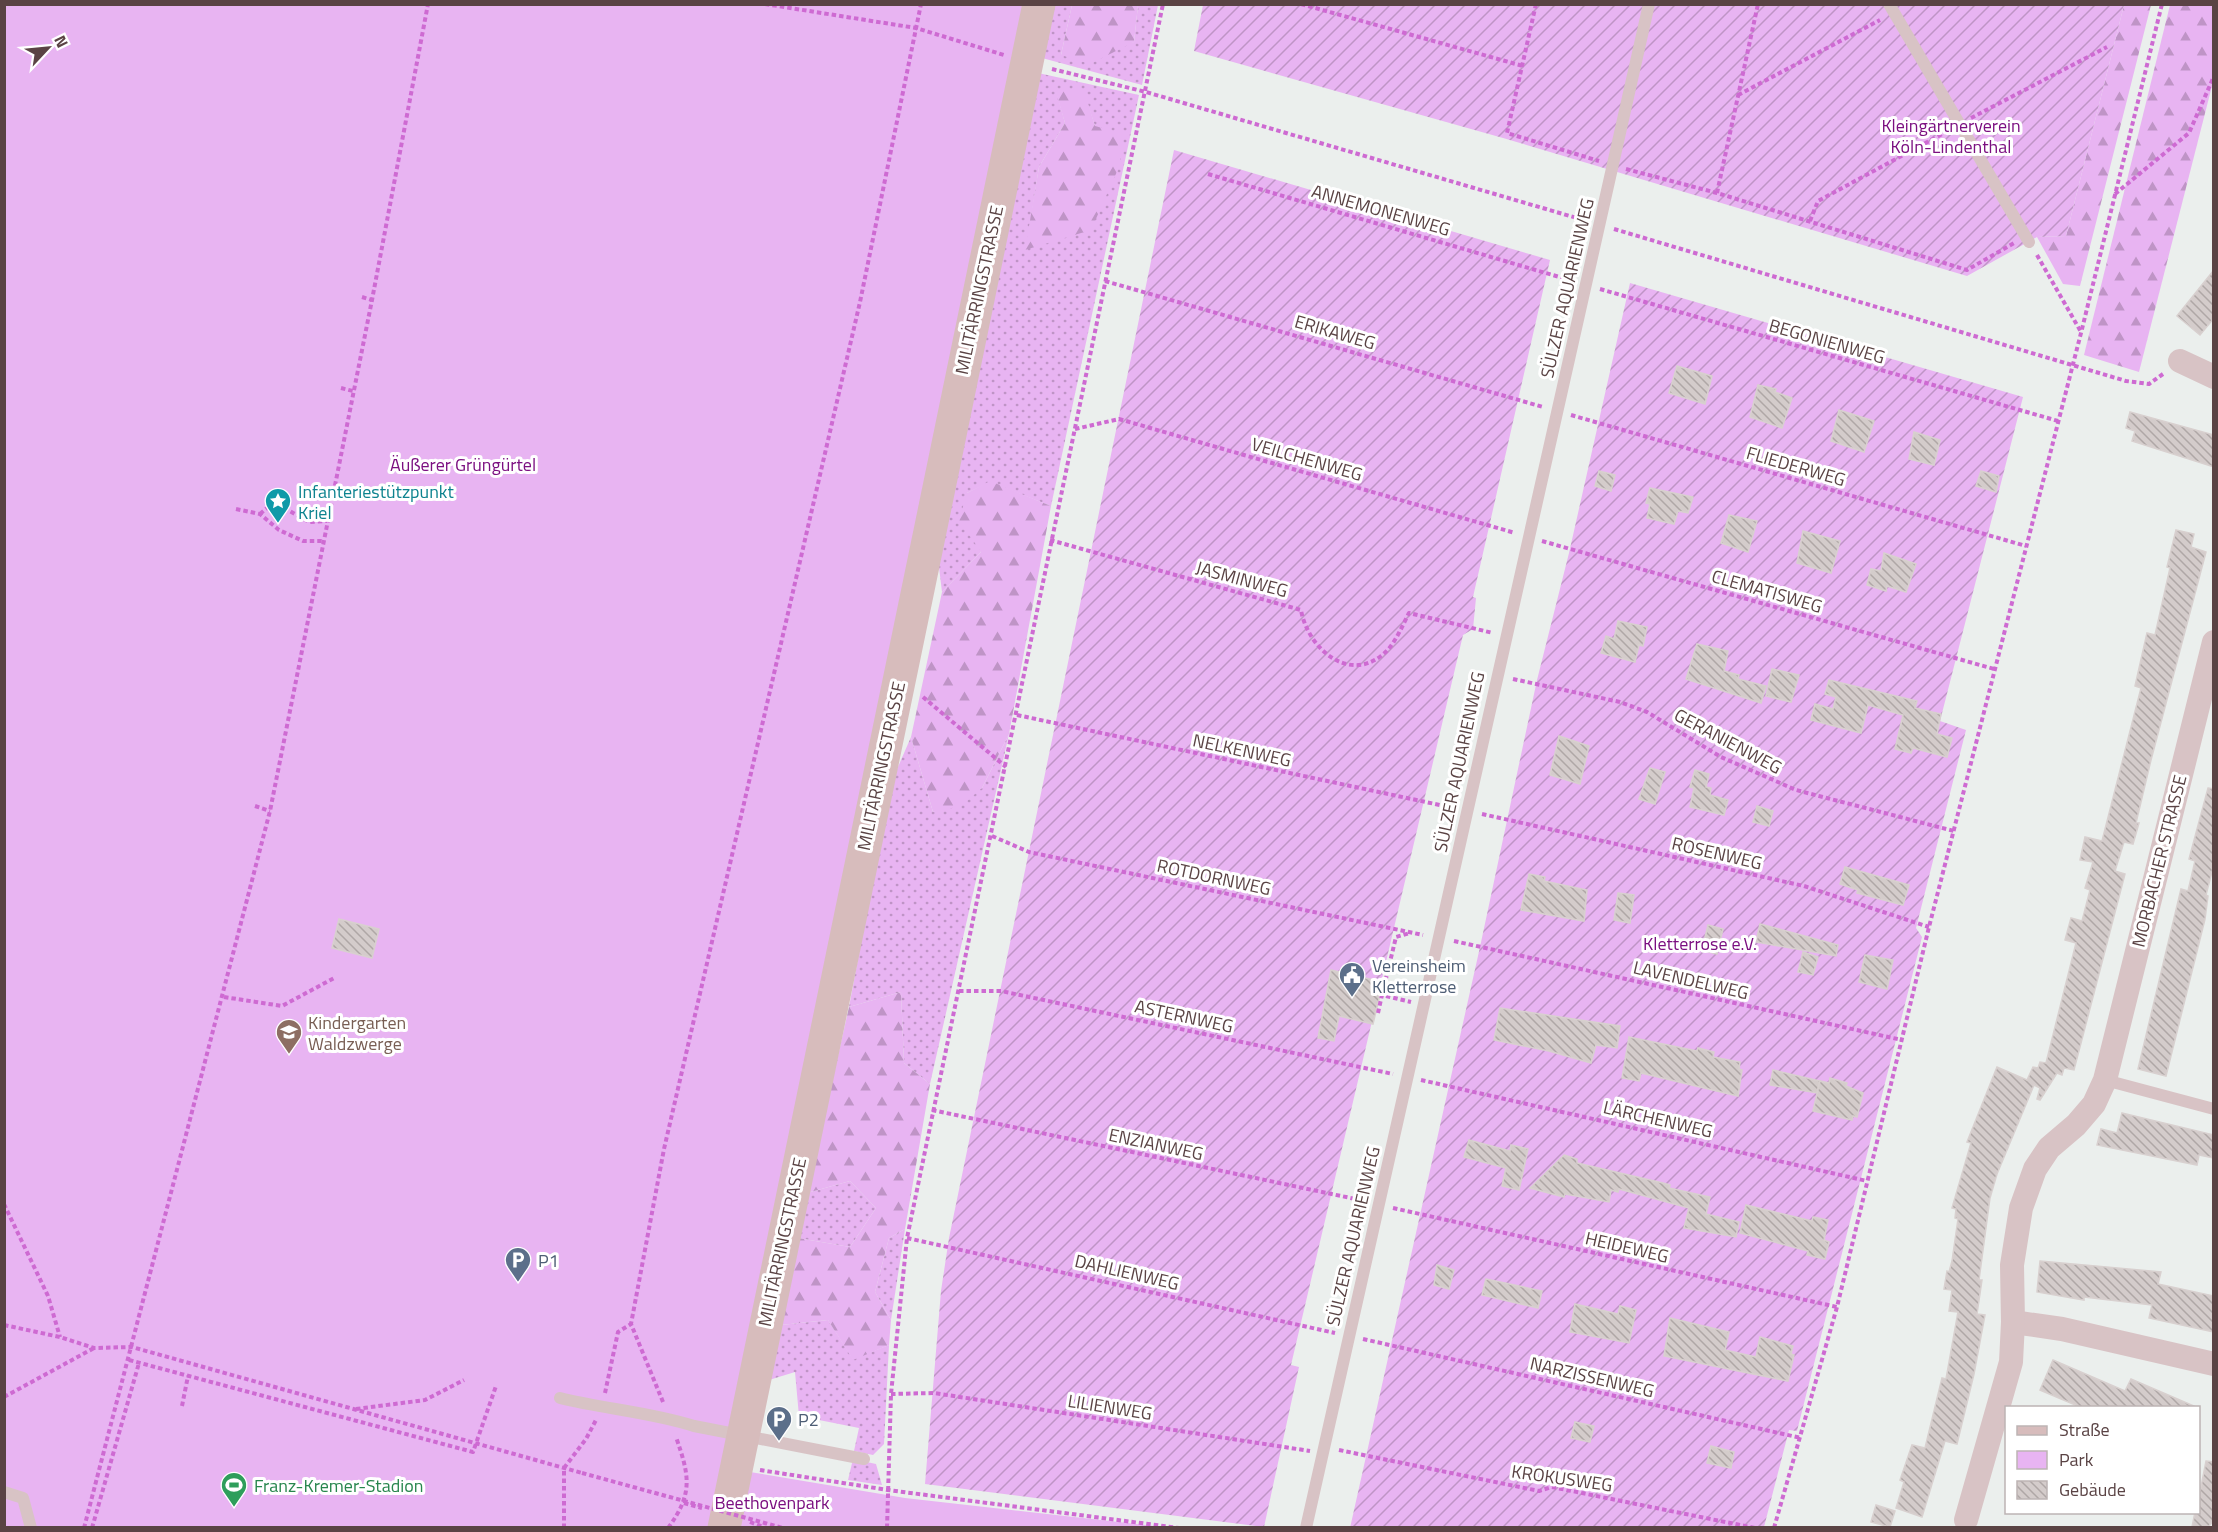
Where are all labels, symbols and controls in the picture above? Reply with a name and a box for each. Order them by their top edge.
north arrow [18,18,78,78]
text: N [48,31,75,52]
park label: Kleingärtnerverein Köln-Lindenthal [1881,112,2021,160]
street label: ANNEMONENWEG [1308,177,1454,243]
street label: SÜLZER AQUARIENWEG [1533,195,1601,381]
street label: MILITÄRRINGSTRASSE [948,203,1010,377]
street label: ERIKAWEG [1291,308,1379,356]
street label: BEGONIENWEG [1766,312,1888,370]
street label: VEILCHENWEG [1248,430,1366,488]
street label: FLIEDERWEG [1743,439,1849,493]
park label: Äußerer Grüngürtel [390,451,536,478]
place label: Infanteriestützpunkt Kriel [298,478,454,526]
place icon: Infanteriestützpunkt Kriel [263,486,293,524]
street label: JASMINWEG [1193,554,1291,604]
street label: CLEMATISWEG [1709,562,1825,620]
street label: SÜLZER AQUARIENWEG [1427,669,1491,855]
street label: MILITÄRRINGSTRASSE [850,679,912,853]
street label: GERANIENWEG [1669,701,1787,781]
street label: NELKENWEG [1190,726,1294,774]
street label: MORBACHER STRASSE [2125,772,2193,950]
street label: ROSENWEG [1669,830,1765,876]
street label: ROTDORNWEG [1155,852,1273,902]
park label: Kletterrose e.V. [1643,930,1757,957]
place label: Vereinsheim Kletterrose [1372,952,1466,1000]
street label: LAVENDELWEG [1631,954,1751,1006]
public building icon: Vereinsheim Kletterrose [1337,960,1367,998]
street label: ASTERNWEG [1132,992,1236,1040]
place label: Kindergarten Waldzwerge [308,1009,406,1057]
school or university icon: Kindergarten Waldzwerge [274,1017,304,1055]
street label: LÄRCHENWEG [1601,1093,1715,1145]
street label: ENZIANWEG [1106,1121,1206,1167]
street label: SÜLZER AQUARIENWEG [1319,1143,1387,1329]
street label: MILITÄRRINGSTRASSE [751,1155,813,1329]
street label: HEIDEWEG [1583,1224,1671,1270]
parking icon: P1 [503,1245,533,1283]
place label: P1 [538,1247,559,1274]
street label: DAHLIENWEG [1072,1247,1182,1297]
street label: NARZISSENWEG [1527,1350,1657,1404]
street label: LILIENWEG [1066,1387,1154,1427]
parking icon: P2 [764,1404,794,1442]
place label: P2 [798,1406,819,1433]
legend [2005,1406,2200,1514]
text: Straße [2059,1416,2110,1443]
text: Park [2059,1446,2094,1473]
street label: KROKUSWEG [1510,1458,1614,1498]
sports icon: Franz-Kremer-Stadion [219,1470,249,1508]
place label: Franz-Kremer-Stadion [254,1472,423,1499]
text: Gebäude [2059,1476,2126,1503]
park label: Beethovenpark [714,1489,830,1516]

